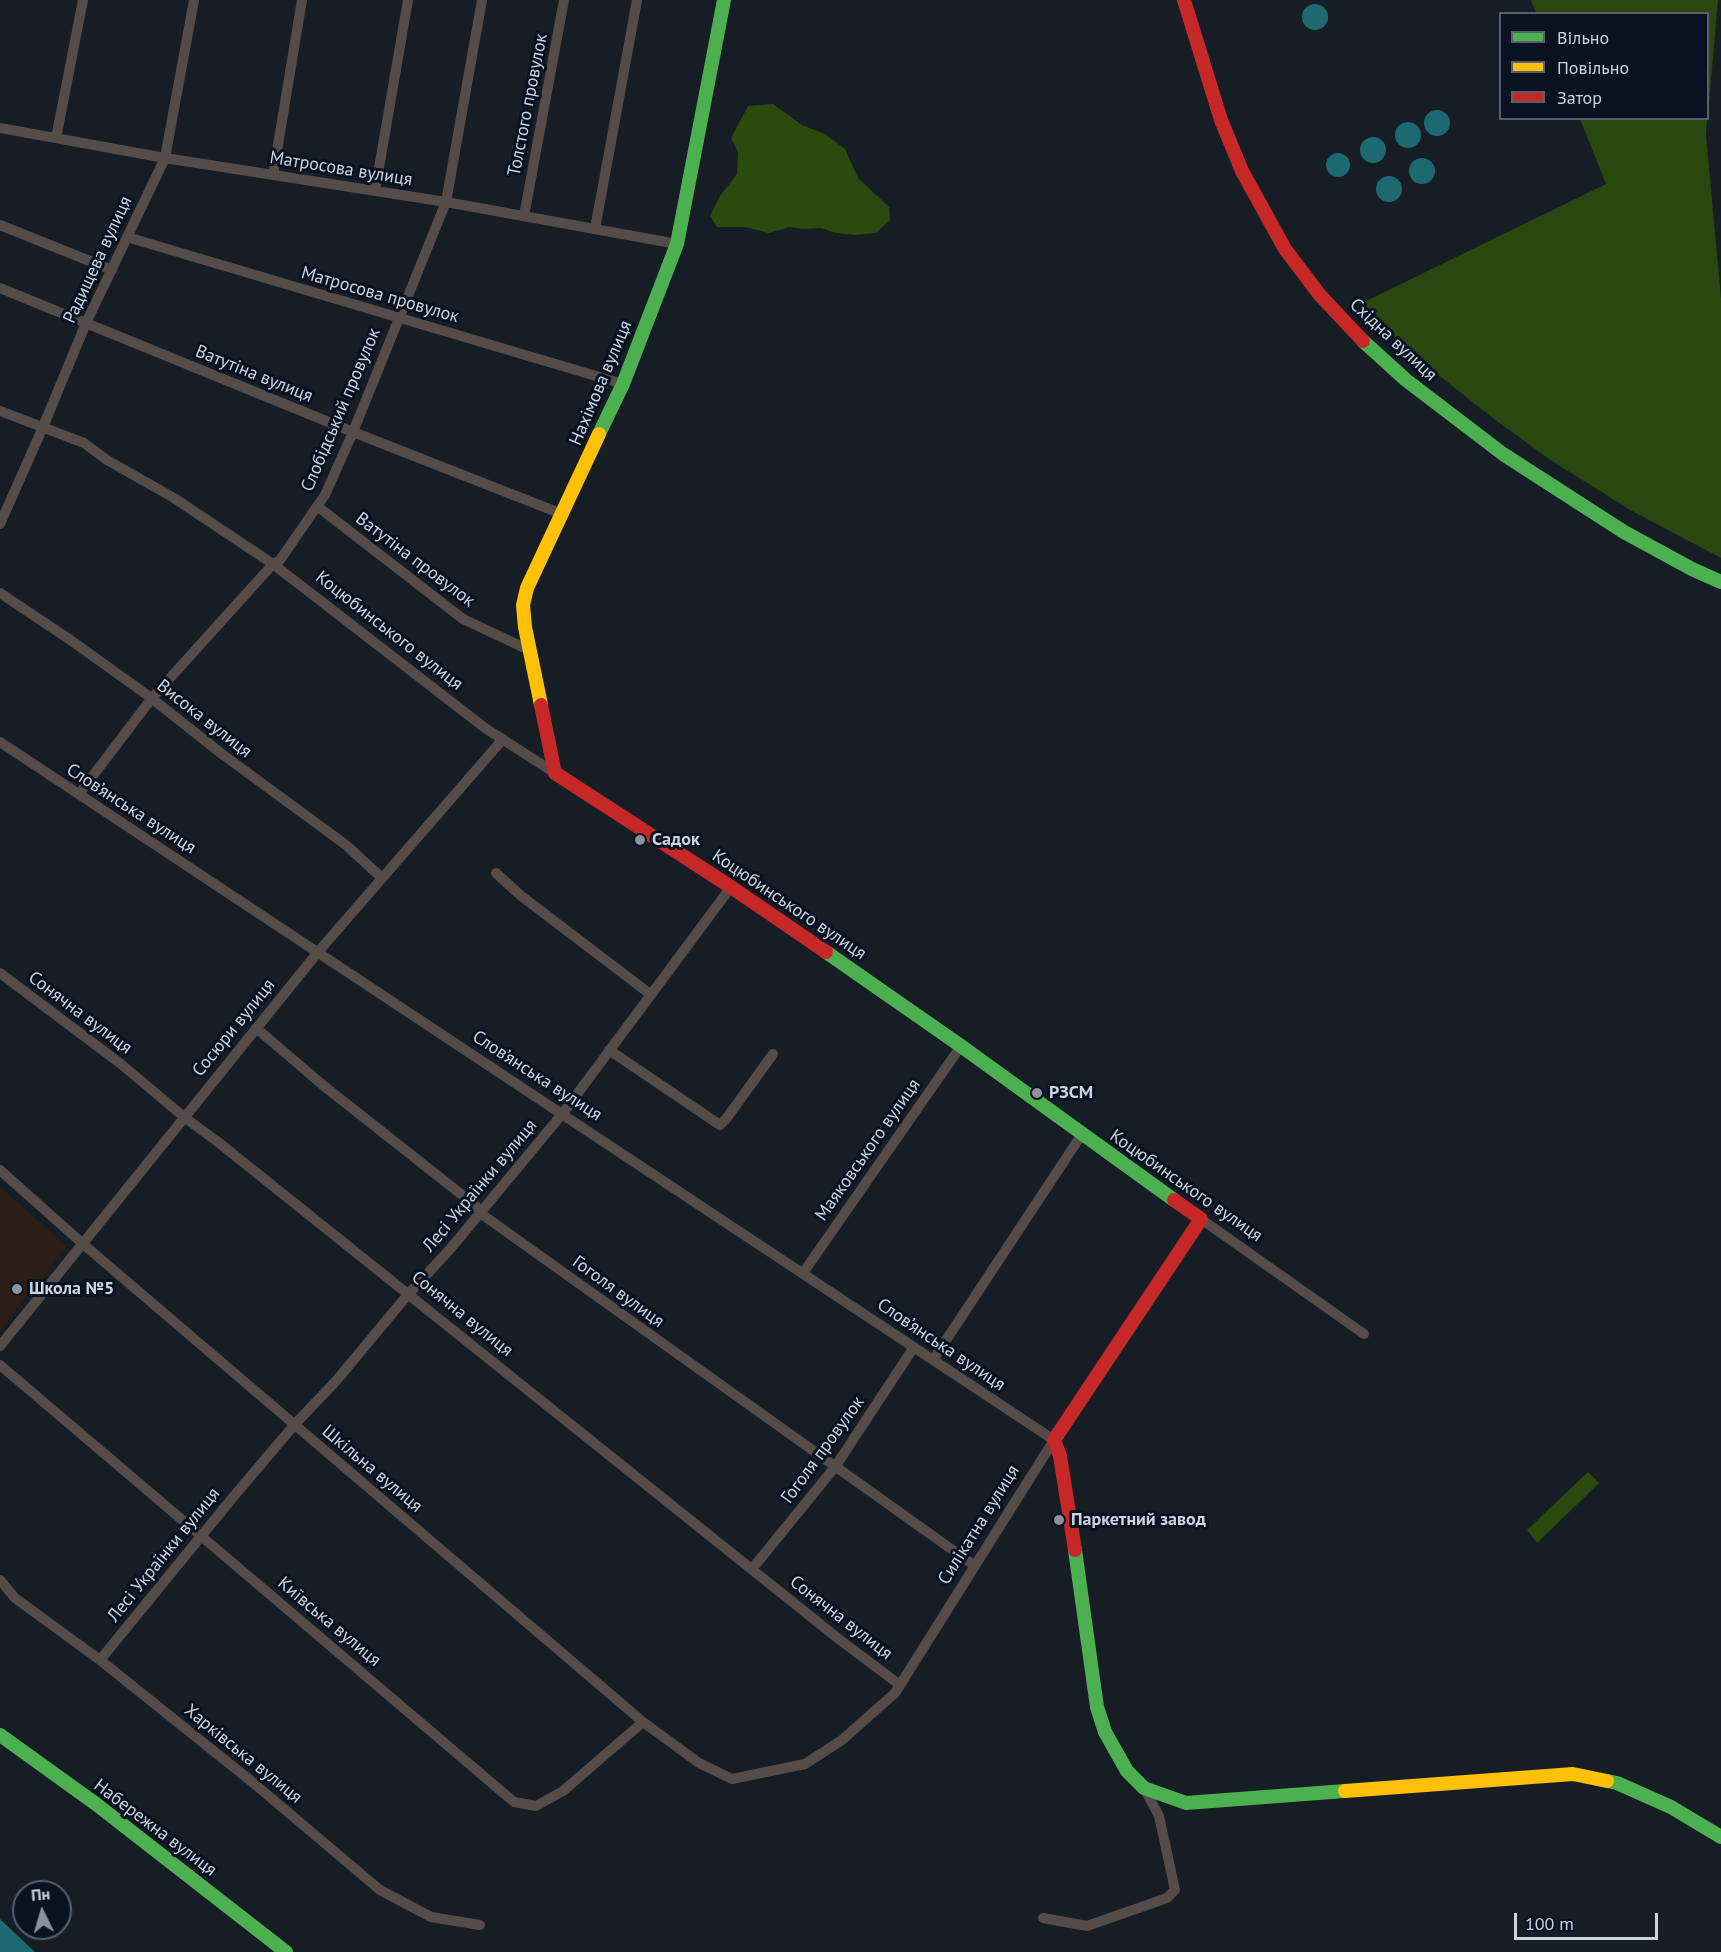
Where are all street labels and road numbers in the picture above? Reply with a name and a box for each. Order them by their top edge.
street label: Толстого провулок [504,32,552,178]
street label: Матросова вулиця [268,147,414,191]
street label: Радищева вулиця [59,193,137,327]
street label: Матросова провулок [299,262,461,328]
street label: Східна вулиця [1345,294,1441,386]
street label: Нахімова вулиця [565,317,637,449]
street label: Слобідський провулок [297,325,385,495]
street label: Ватутіна вулиця [192,341,316,407]
street label: Ватутіна провулок [351,508,479,612]
street label: Коцюбинського вулиця [311,567,467,695]
street label: Висока вулиця [152,675,256,763]
street label: Слов’янська вулиця [62,759,200,859]
street label: Коцюбинського вулиця [708,845,870,965]
street label: Сонячна вулиця [24,967,136,1059]
street label: Сосюри вулиця [188,975,280,1081]
street label: Слов’янська вулиця [468,1026,606,1126]
street label: Маяковського вулиця [811,1075,925,1225]
street label: Лесі Українки вулиця [418,1115,542,1257]
street label: Коцюбинського вулиця [1106,1125,1266,1247]
street label: Гоголя вулиця [568,1251,668,1333]
street label: Сонячна вулиця [407,1267,517,1361]
street label: Слов’янська вулиця [873,1294,1009,1396]
street label: Гоголя провулок [777,1392,869,1508]
street label: Шкільна вулиця [317,1421,427,1517]
street label: Силікатна вулиця [934,1461,1024,1589]
street label: Лесі Українки вулиця [103,1483,225,1627]
street label: Сонячна вулиця [785,1571,897,1665]
street label: Київська вулиця [273,1573,385,1671]
street label: Харківська вулиця [180,1700,306,1808]
street label: Набережна вулиця [89,1775,221,1881]

